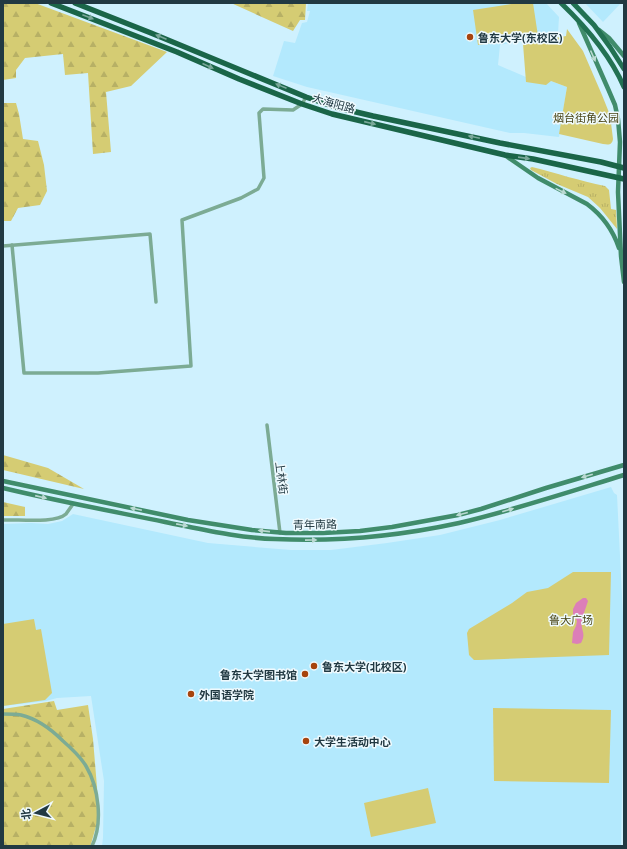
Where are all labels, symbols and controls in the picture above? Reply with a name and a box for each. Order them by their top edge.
one-way arrow [82,15,94,21]
place label: 鲁东大学(东校区) [478,30,563,45]
marker: 鲁东大学(东校区) [465,32,475,42]
one-way arrow [154,33,166,39]
one-way arrow [591,50,597,62]
one-way arrow [203,63,214,69]
one-way arrow [274,83,286,89]
street label: 大海阳路 [311,90,357,116]
park label: 烟台街角公园 [553,110,619,125]
one-way arrow [364,121,376,127]
one-way arrow [468,134,480,140]
one-way arrow [518,155,530,161]
one-way arrow [555,187,567,194]
street label: 上林街 [273,461,291,495]
one-way arrow [580,473,592,479]
one-way arrow [35,494,47,500]
one-way arrow [130,506,142,512]
one-way arrow [502,507,514,513]
one-way arrow [456,511,469,517]
street label: 青年南路 [293,516,337,532]
one-way arrow [176,522,188,528]
one-way arrow [258,528,270,535]
one-way arrow [305,537,318,543]
park label: 鲁大广场 [549,612,593,627]
place label: 鲁东大学(北校区) [322,659,407,674]
marker: 鲁东大学(北校区) [309,661,319,671]
place label: 鲁东大学图书馆 [220,667,297,682]
marker: 鲁东大学图书馆 [300,669,310,679]
place label: 外国语学院 [199,687,254,702]
marker: 外国语学院 [186,689,196,699]
place label: 大学生活动中心 [314,734,391,749]
marker: 大学生活动中心 [301,736,311,746]
north arrow [16,793,56,833]
text: 北 [17,808,34,821]

